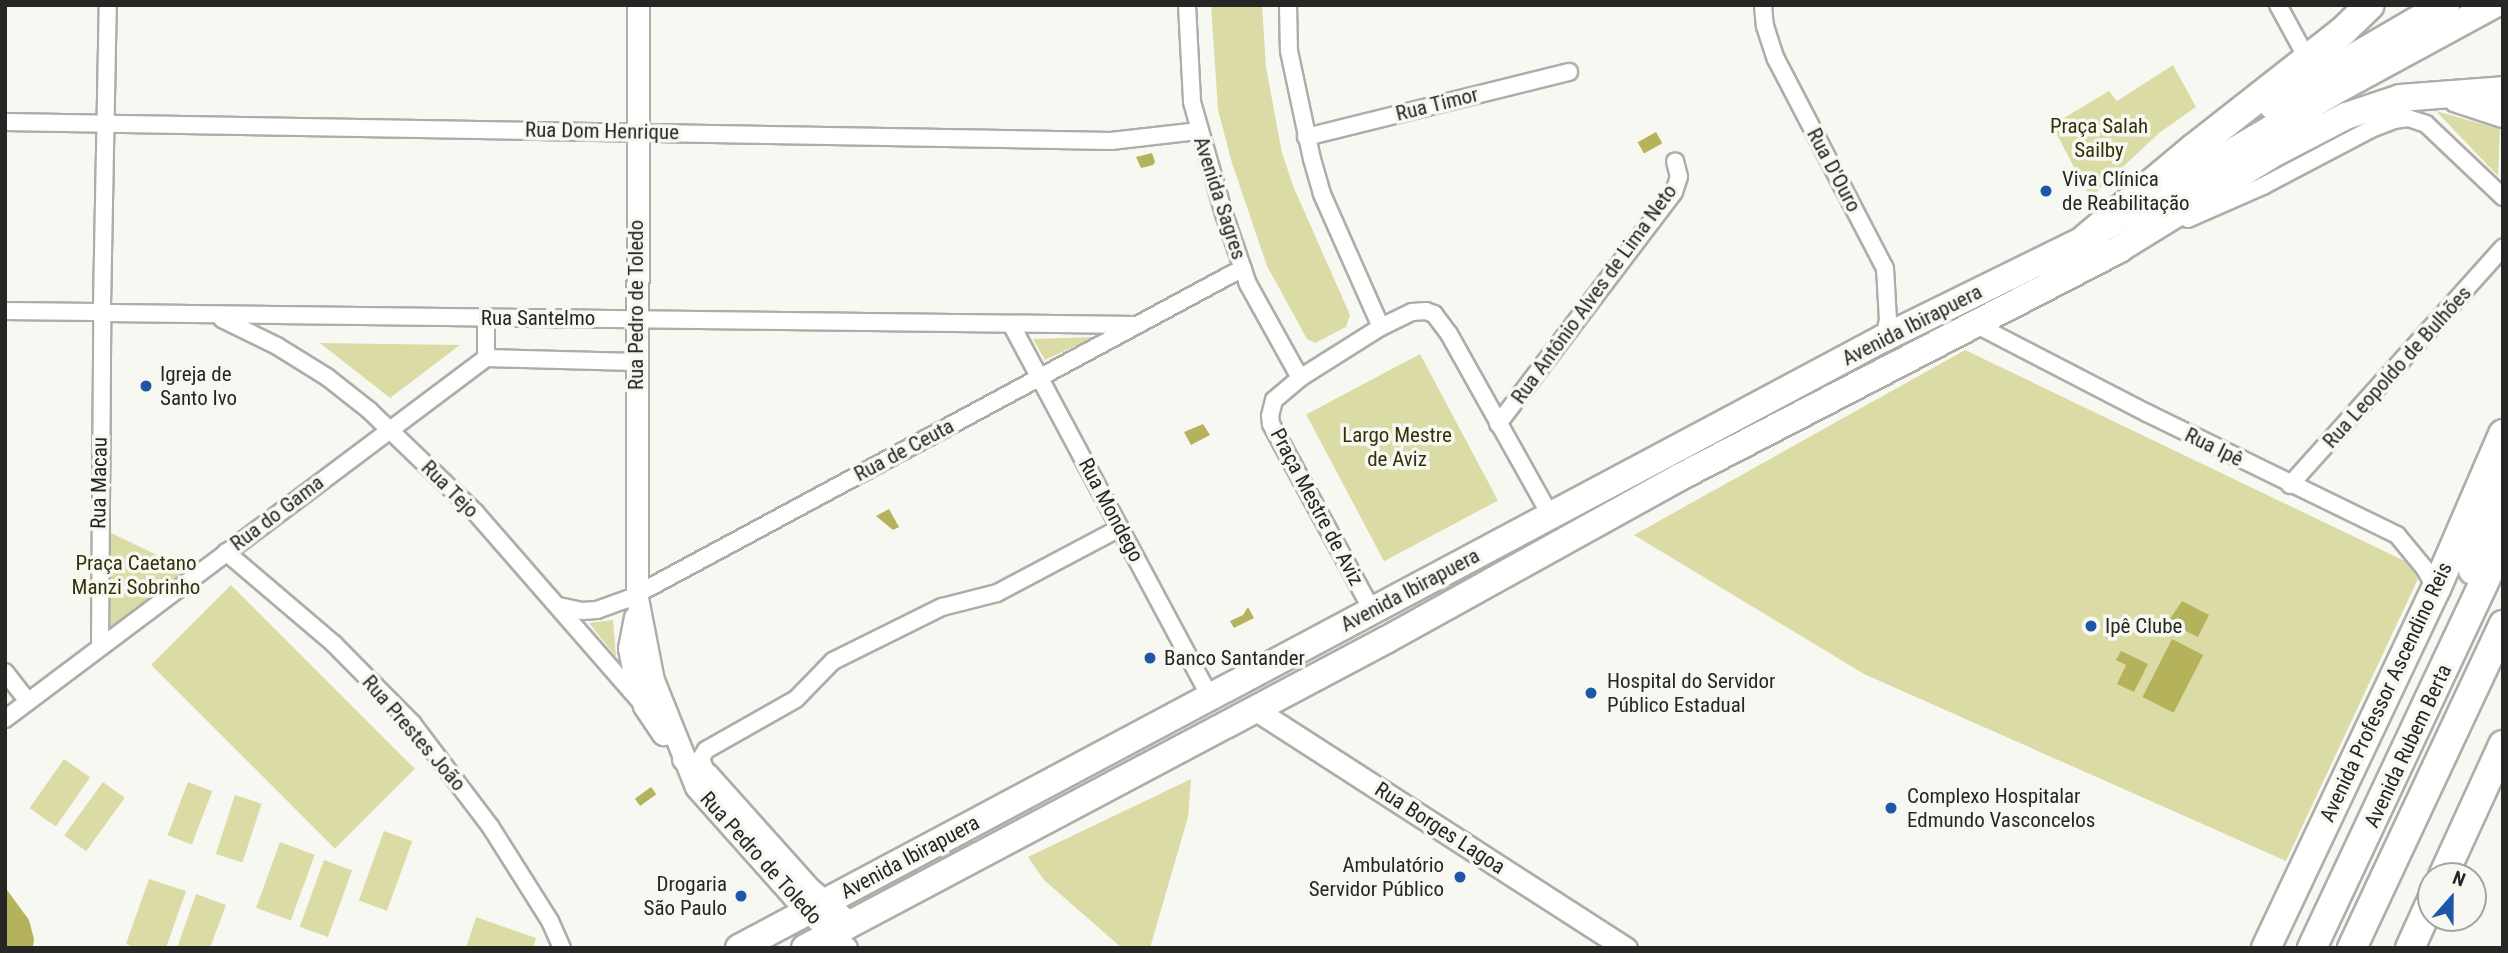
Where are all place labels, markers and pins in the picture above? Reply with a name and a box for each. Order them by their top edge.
place label: Viva Clínica de Reabilitação [2062,166,2190,216]
marker: Viva Clínica de Reabilitação [2036,181,2056,201]
place label: Igreja de Santo Ivo [160,361,237,411]
marker: Igreja de Santo Ivo [138,378,154,394]
place label: Ipê Clube [2105,613,2182,639]
marker: Ipê Clube [2083,618,2099,634]
place label: Banco Santander [1164,645,1305,671]
marker: Banco Santander [1142,650,1158,666]
place label: Hospital do Servidor Público Estadual [1607,668,1775,718]
marker: Hospital do Servidor Público Estadual [1581,683,1601,703]
place label: Complexo Hospitalar Edmundo Vasconcelos [1907,783,2095,833]
marker: Complexo Hospitalar Edmundo Vasconcelos [1881,798,1901,818]
place label: Ambulatório Servidor Público [1309,852,1444,902]
marker: Ambulatório Servidor Público [1450,867,1470,887]
place label: Drogaria São Paulo [644,871,727,921]
marker: Drogaria São Paulo [733,888,749,904]

